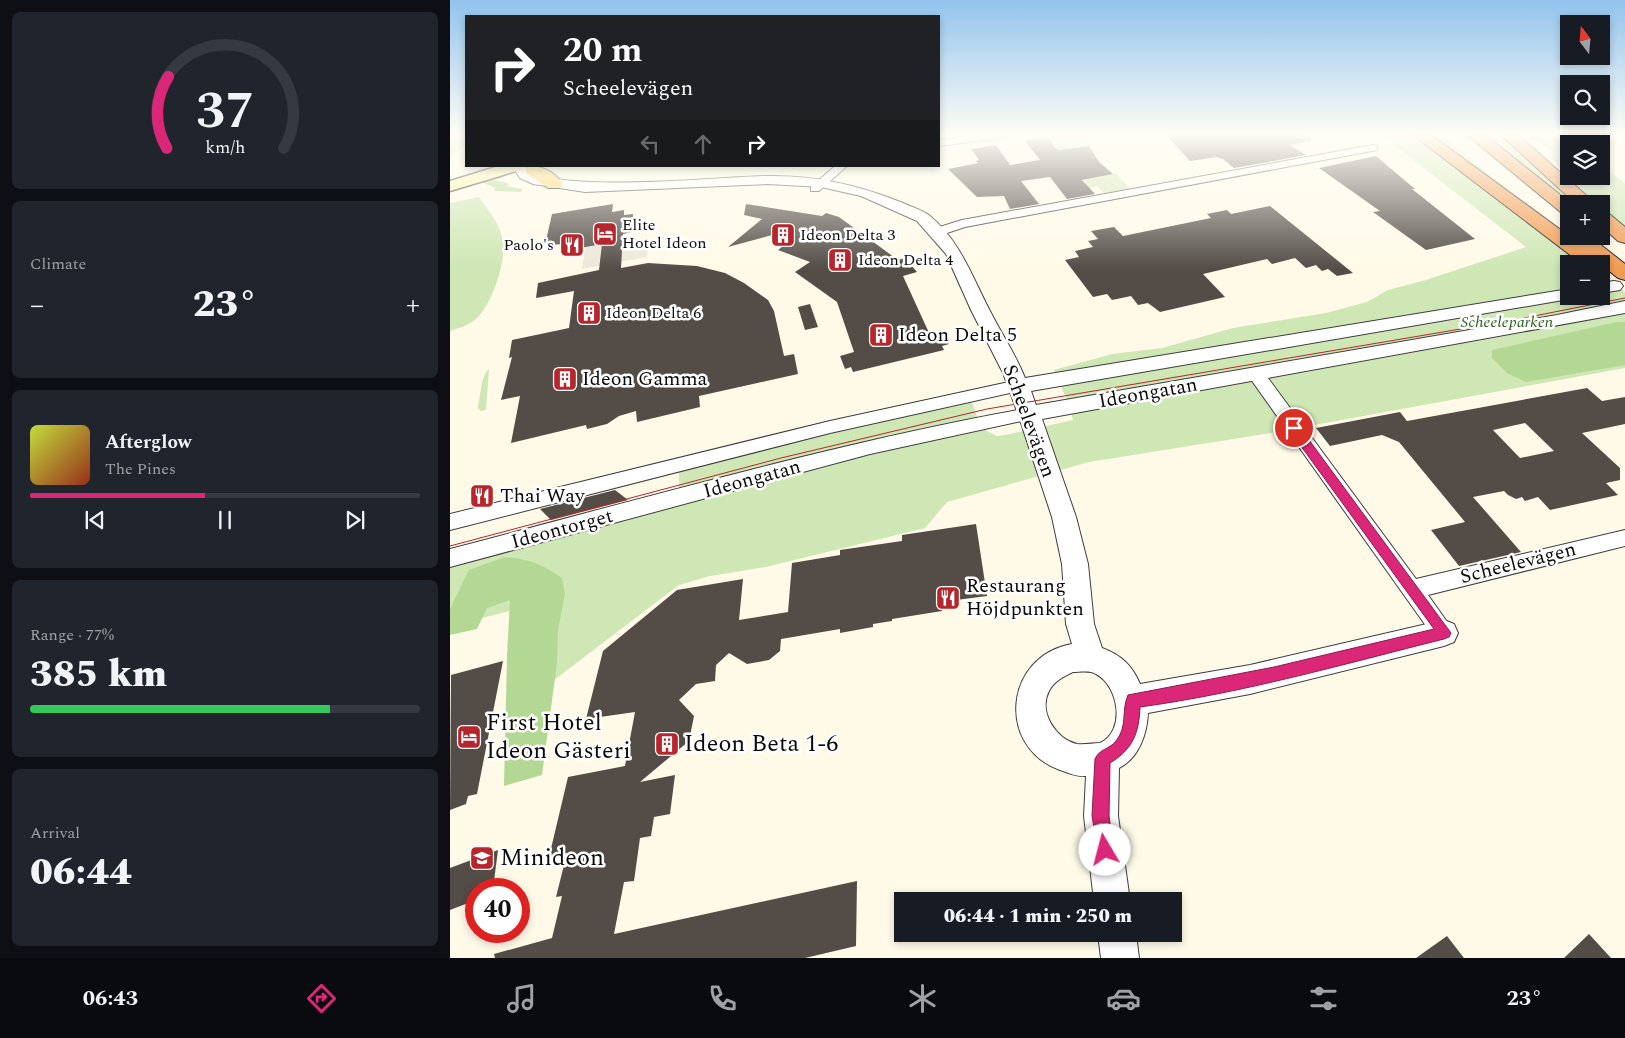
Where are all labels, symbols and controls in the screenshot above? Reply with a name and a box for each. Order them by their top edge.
north arrow [1560,15,1610,65]
map controls [1560,15,1610,305]
text: 20 m [563,24,643,77]
icon: right [480,35,545,100]
text: 37 [196,72,254,151]
text: Scheelevägen [563,72,693,105]
button: search [1560,75,1610,125]
icon: left [636,130,664,158]
icon: ahead [689,130,717,158]
icon: right [742,130,770,158]
text: km/h [205,134,245,161]
button: layers [1560,135,1610,185]
button: + [1560,195,1610,245]
place label: Elite Hotel Ideon [622,213,707,255]
hotel icon: Elite Hotel Ideon [592,221,618,247]
building icon: Ideon Delta 3 [770,222,796,248]
place label: Ideon Delta 3 [800,223,895,247]
restaurant icon: Paolo's [559,232,585,258]
place label: Paolo's [503,233,554,257]
building icon: Ideon Delta 4 [827,247,853,273]
place label: Ideon Delta 4 [858,248,953,272]
text: Climate [30,252,86,276]
button: − [1560,255,1610,305]
text: 23° [193,276,257,334]
text: − [30,284,44,327]
text: + [406,284,420,327]
building icon: Ideon Delta 6 [576,300,602,326]
place label: Ideon Delta 6 [606,301,701,325]
park label: Scheeleparken [1461,310,1554,334]
place label: Ideon Delta 5 [898,320,1017,350]
building icon: Ideon Delta 5 [868,322,894,348]
street label: Scheelevägen [995,360,1063,482]
place label: Ideon Gamma [582,364,708,394]
building icon: Ideon Gamma [552,366,578,392]
street label: Ideongatan [1096,370,1200,416]
pin [1273,407,1315,449]
icon: arrive [1280,414,1308,442]
text: Afterglow [105,428,192,457]
street label: Ideongatan [700,452,804,506]
text: The Pines [105,457,176,481]
place label: Thai Way [500,481,586,511]
restaurant icon: Thai Way [469,483,495,509]
street label: Ideontorget [508,501,616,557]
icon: previous [81,506,109,534]
icon: pause [211,506,239,534]
icon: next [341,506,369,534]
street label: Scheelevägen [1457,534,1579,592]
place label: Restaurang Höjdpunkten [966,571,1084,624]
restaurant icon: Restaurang Höjdpunkten [935,585,961,611]
text: Range · 77% [30,623,114,647]
text: 385 km [30,646,167,704]
place label: First Hotel Ideon Gästeri [486,705,631,769]
hotel icon: First Hotel Ideon Gästeri [456,724,482,750]
place label: Ideon Beta 1-6 [684,726,838,762]
building icon: Ideon Beta 1-6 [654,731,680,757]
text: Arrival [30,821,80,845]
position arrow [1078,823,1130,875]
place label: Minideon [500,840,604,876]
text: 06:44 [30,844,132,902]
school or university icon: Minideon [469,845,495,871]
speed limit sign: 40 [465,878,530,943]
text: 06:44 · 1 min · 250 m [944,902,1132,931]
icon: directions [304,981,339,1016]
icon: music [504,981,539,1016]
icon: phone [705,981,740,1016]
icon: climate [905,981,940,1016]
icon: car [1106,981,1141,1016]
icon: filters [1306,981,1341,1016]
text: 06:43 [83,982,138,1015]
text: 23° [1507,982,1542,1015]

